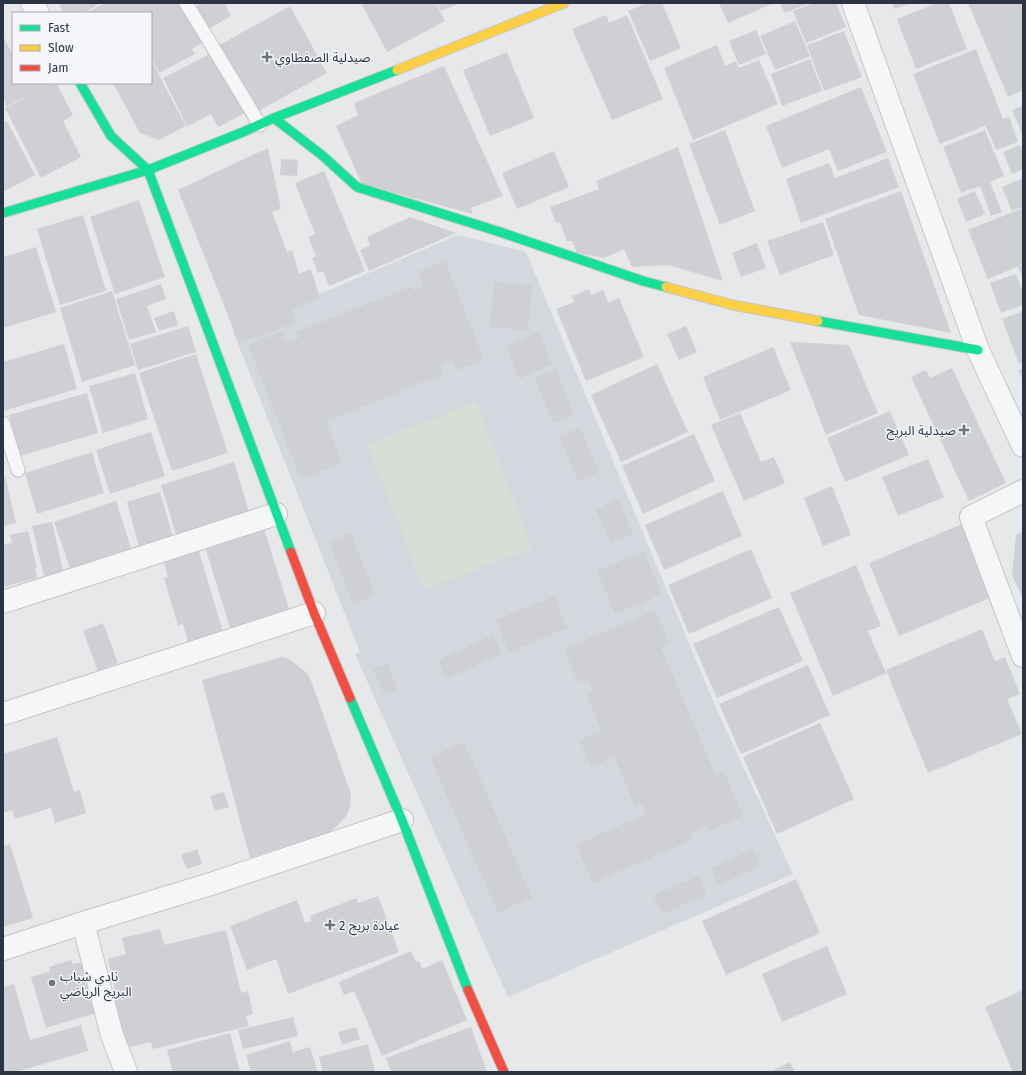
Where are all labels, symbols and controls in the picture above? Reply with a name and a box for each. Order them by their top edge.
legend [12,12,152,84]
text: Fast [48,21,70,35]
text: Slow [48,41,74,55]
place label: صيدلية الصفطاوي [275,50,371,68]
marker: صيدلية الصفطاوي [262,52,272,62]
text: Jam [48,61,68,75]
place label: صيدلية البريج [886,423,956,441]
marker: صيدلية البريج [959,425,969,435]
place label: عيادة بريج 2 [339,918,400,936]
marker: عيادة بريج 2 [324,919,336,931]
place label: نادي شباب البريج الرياضي [60,969,132,1002]
marker: نادي شباب البريج الرياضي [47,978,57,988]

